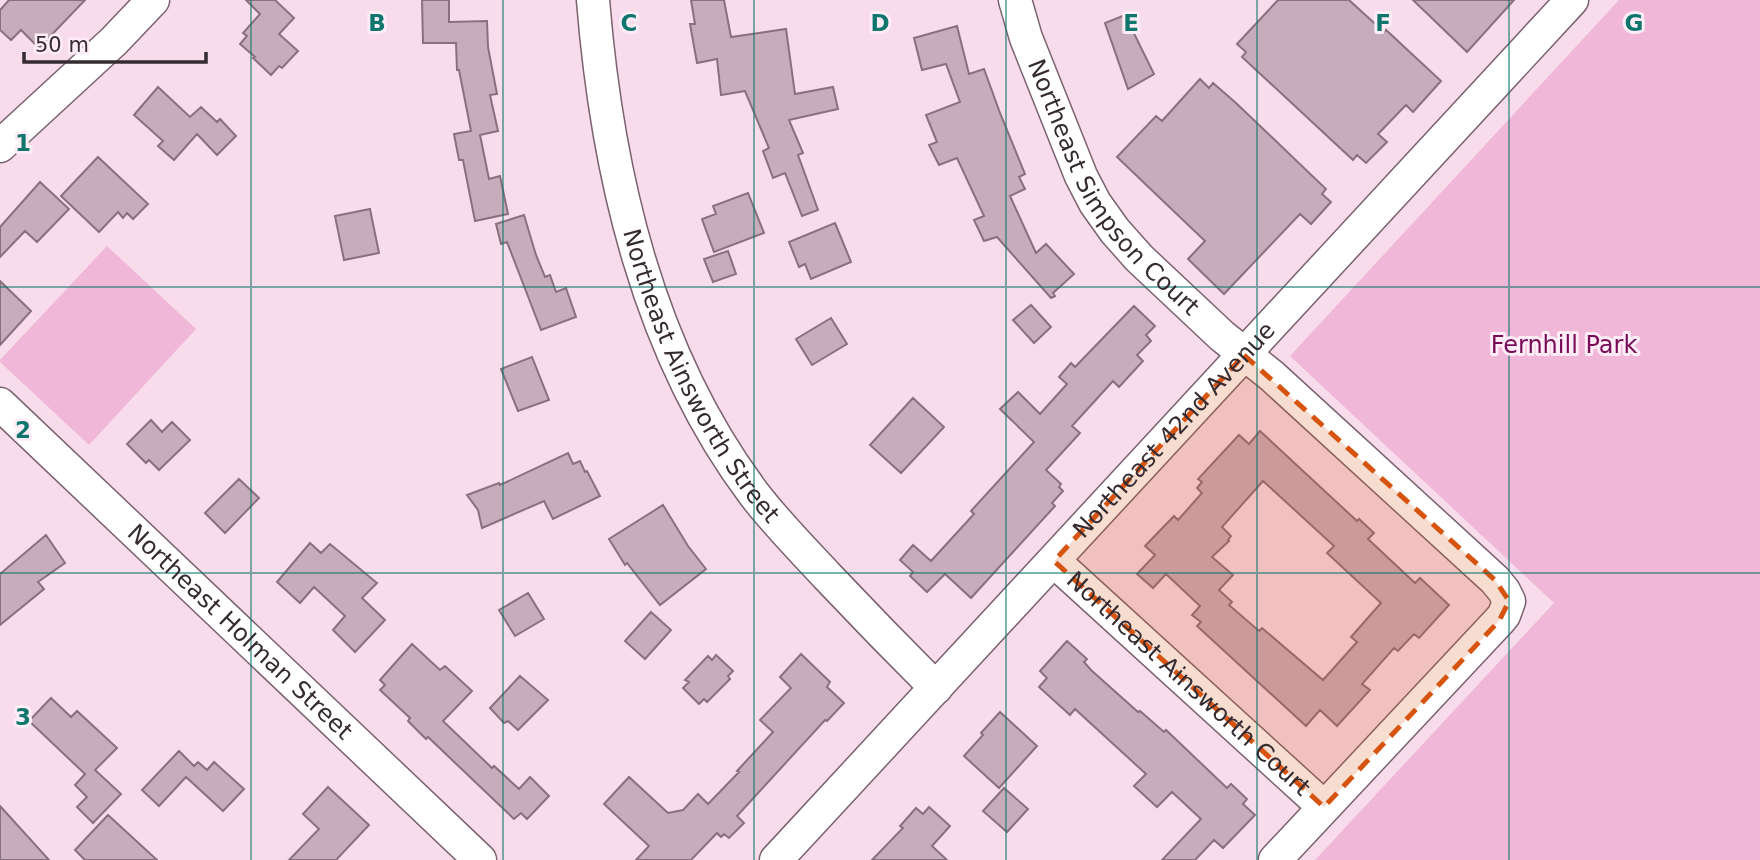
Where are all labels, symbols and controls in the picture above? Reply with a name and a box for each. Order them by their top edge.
text: B [368,10,386,36]
text: C [621,10,637,36]
text: D [870,10,890,36]
text: E [1123,10,1139,36]
text: F [1375,10,1391,36]
text: G [1625,10,1643,36]
scale bar [24,21,206,65]
text: 50 m [35,33,89,57]
street label: Northeast Simpson Court [1022,55,1205,321]
text: 1 [15,130,31,156]
street label: Northeast Ainsworth Street [617,226,785,528]
street label: Northeast 42nd Avenue [1067,316,1281,544]
park label: Fernhill Park [1491,331,1637,359]
text: 2 [15,417,31,443]
street label: Northeast Holman Street [122,519,358,745]
street label: Northeast Ainsworth Court [1061,566,1316,802]
text: 3 [15,704,31,730]

